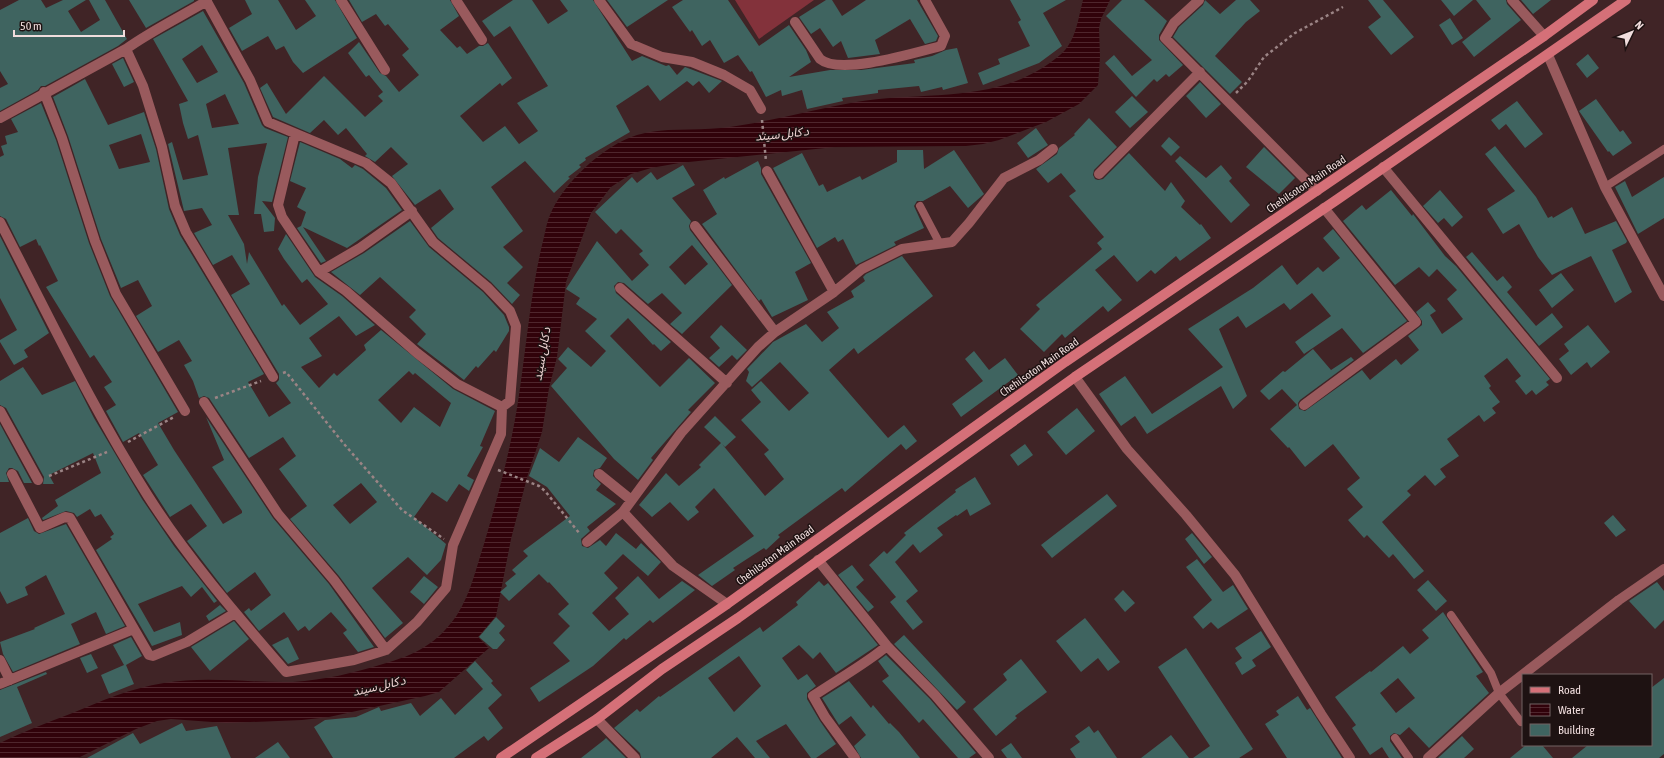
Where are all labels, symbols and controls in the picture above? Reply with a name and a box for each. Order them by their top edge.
scale bar [14,12,124,38]
north arrow [1612,12,1652,52]
text: 50 m [20,19,42,33]
text: N [1633,19,1646,32]
water label: د کابل سيند [755,124,810,144]
street label: Chehilsoton Main Road [1264,153,1348,215]
water label: د کابل سيند [530,326,554,382]
street label: Chehilsoton Main Road [997,335,1081,399]
street label: Chehilsoton Main Road [734,523,816,587]
water label: د کابل سيند [351,673,407,699]
legend [1522,674,1652,746]
text: Road [1558,683,1581,697]
text: Water [1558,703,1585,717]
text: Building [1558,723,1596,737]

